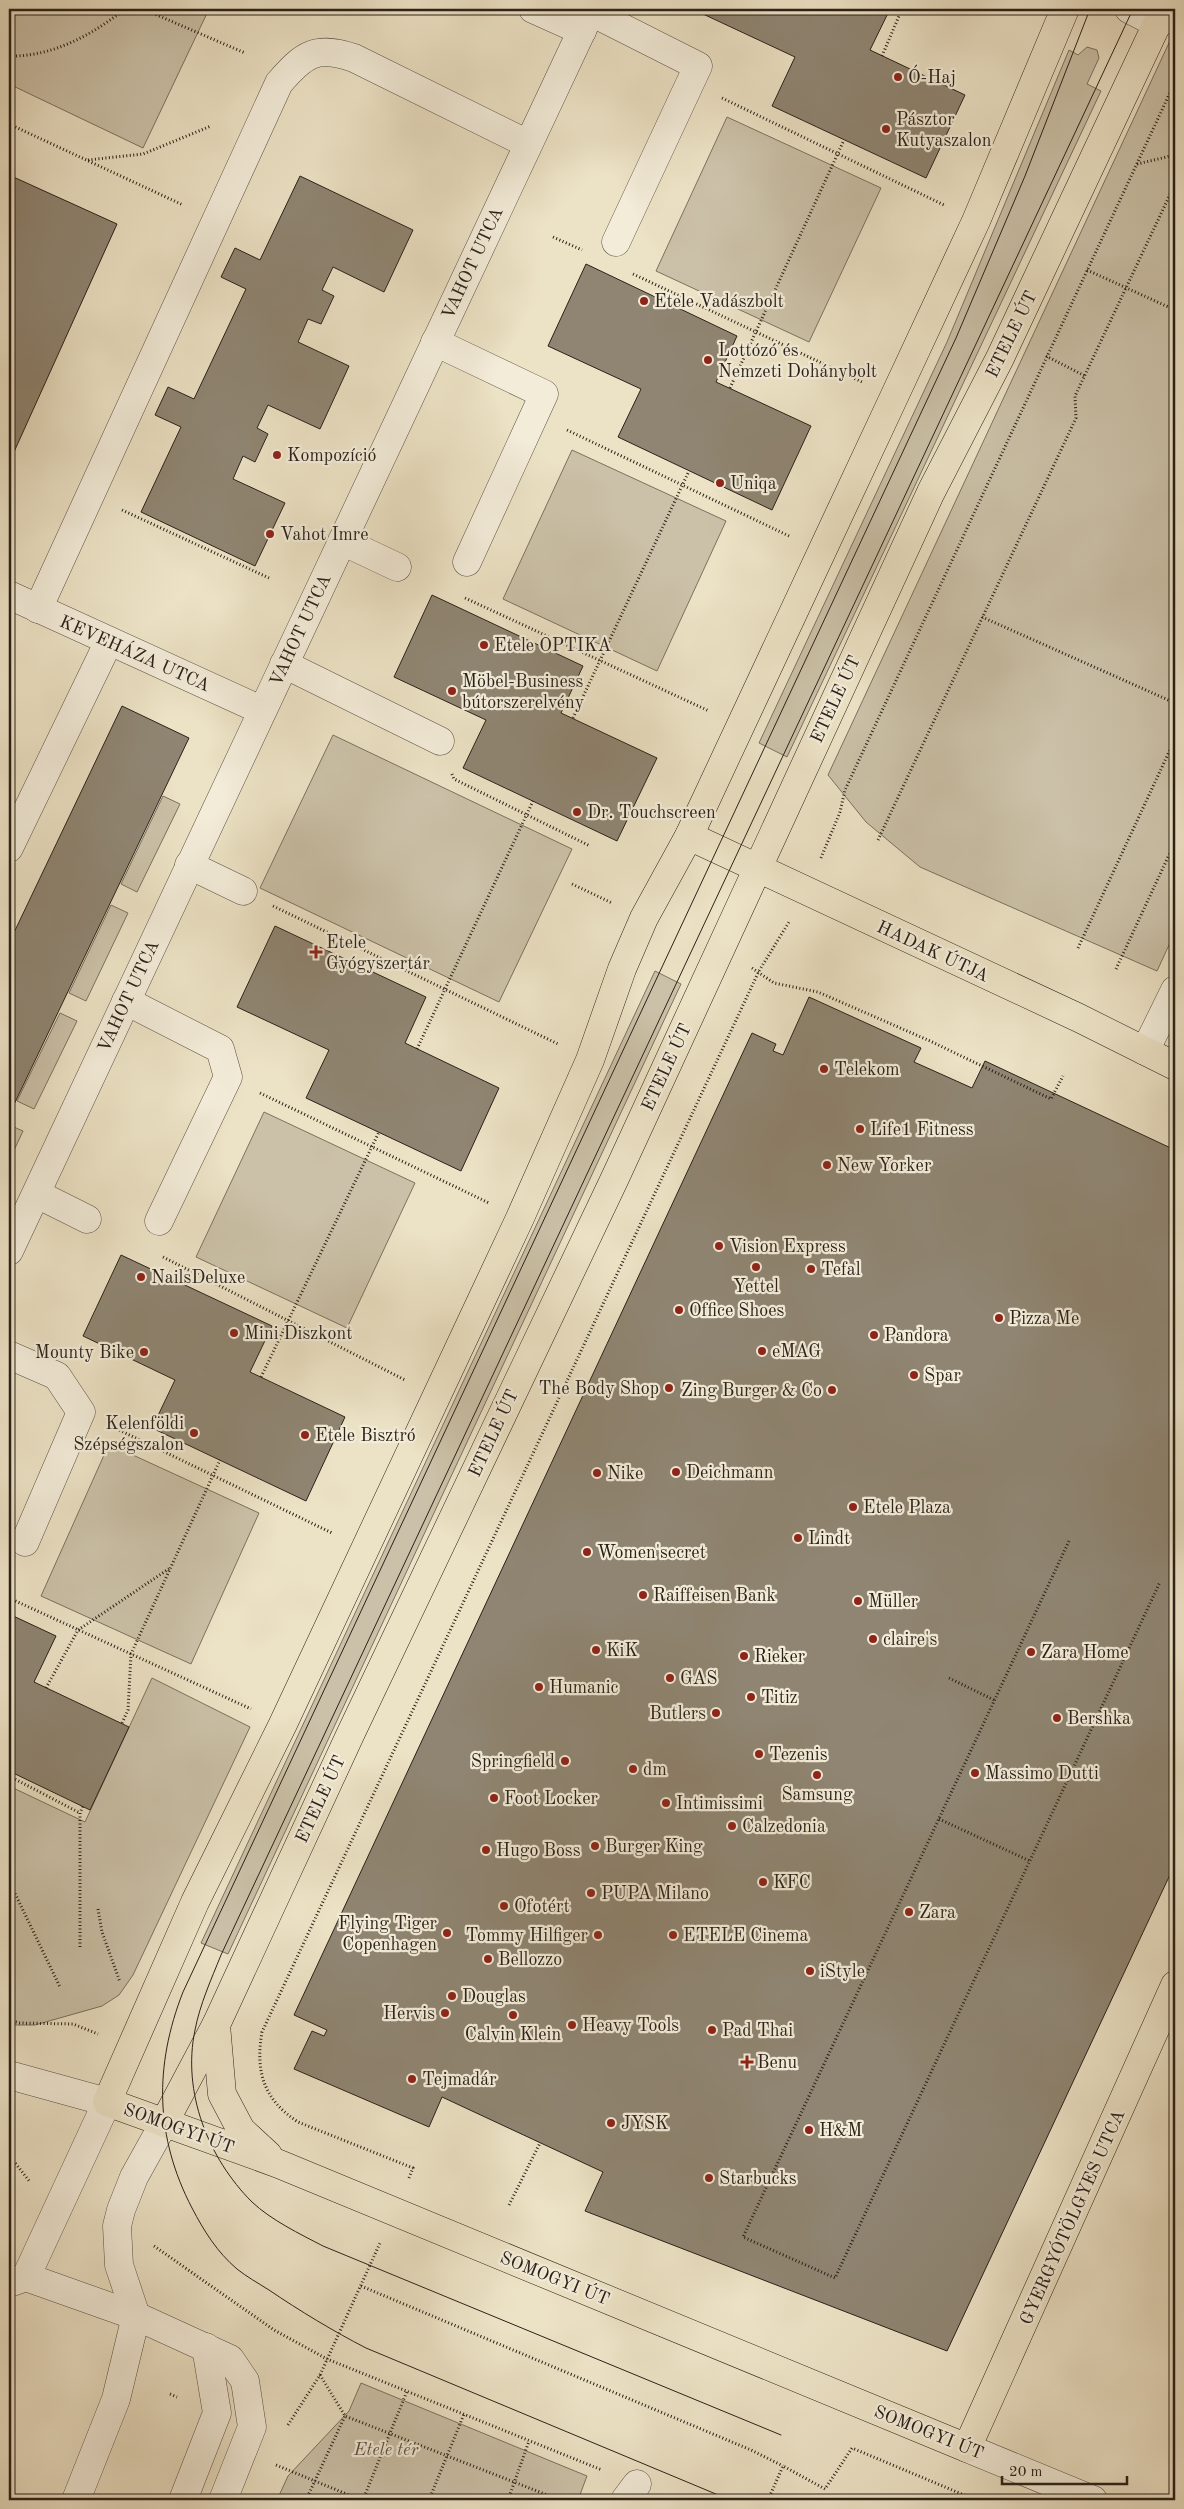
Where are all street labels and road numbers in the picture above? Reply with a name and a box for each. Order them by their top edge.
street label: VAHOT UTCA [439,204,507,322]
street label: ETELE ÚT [979,286,1041,381]
street label: VAHOT UTCA [267,571,335,689]
street label: KEVEHÁZA UTCA [57,609,214,695]
street label: ETELE ÚT [803,651,864,746]
street label: HADAK ÚTJA [874,914,994,986]
street label: VAHOT UTCA [95,937,163,1055]
street label: ETELE ÚT [634,1019,695,1114]
street label: ETELE ÚT [461,1385,522,1480]
street label: ETELE ÚT [288,1751,349,1846]
street label: SOMOGYI ÚT [121,2096,238,2157]
street label: GYERGYÓTÖLGYES UTCA [1013,2105,1129,2328]
street label: SOMOGYI ÚT [497,2244,614,2309]
street label: SOMOGYI ÚT [871,2398,988,2463]

